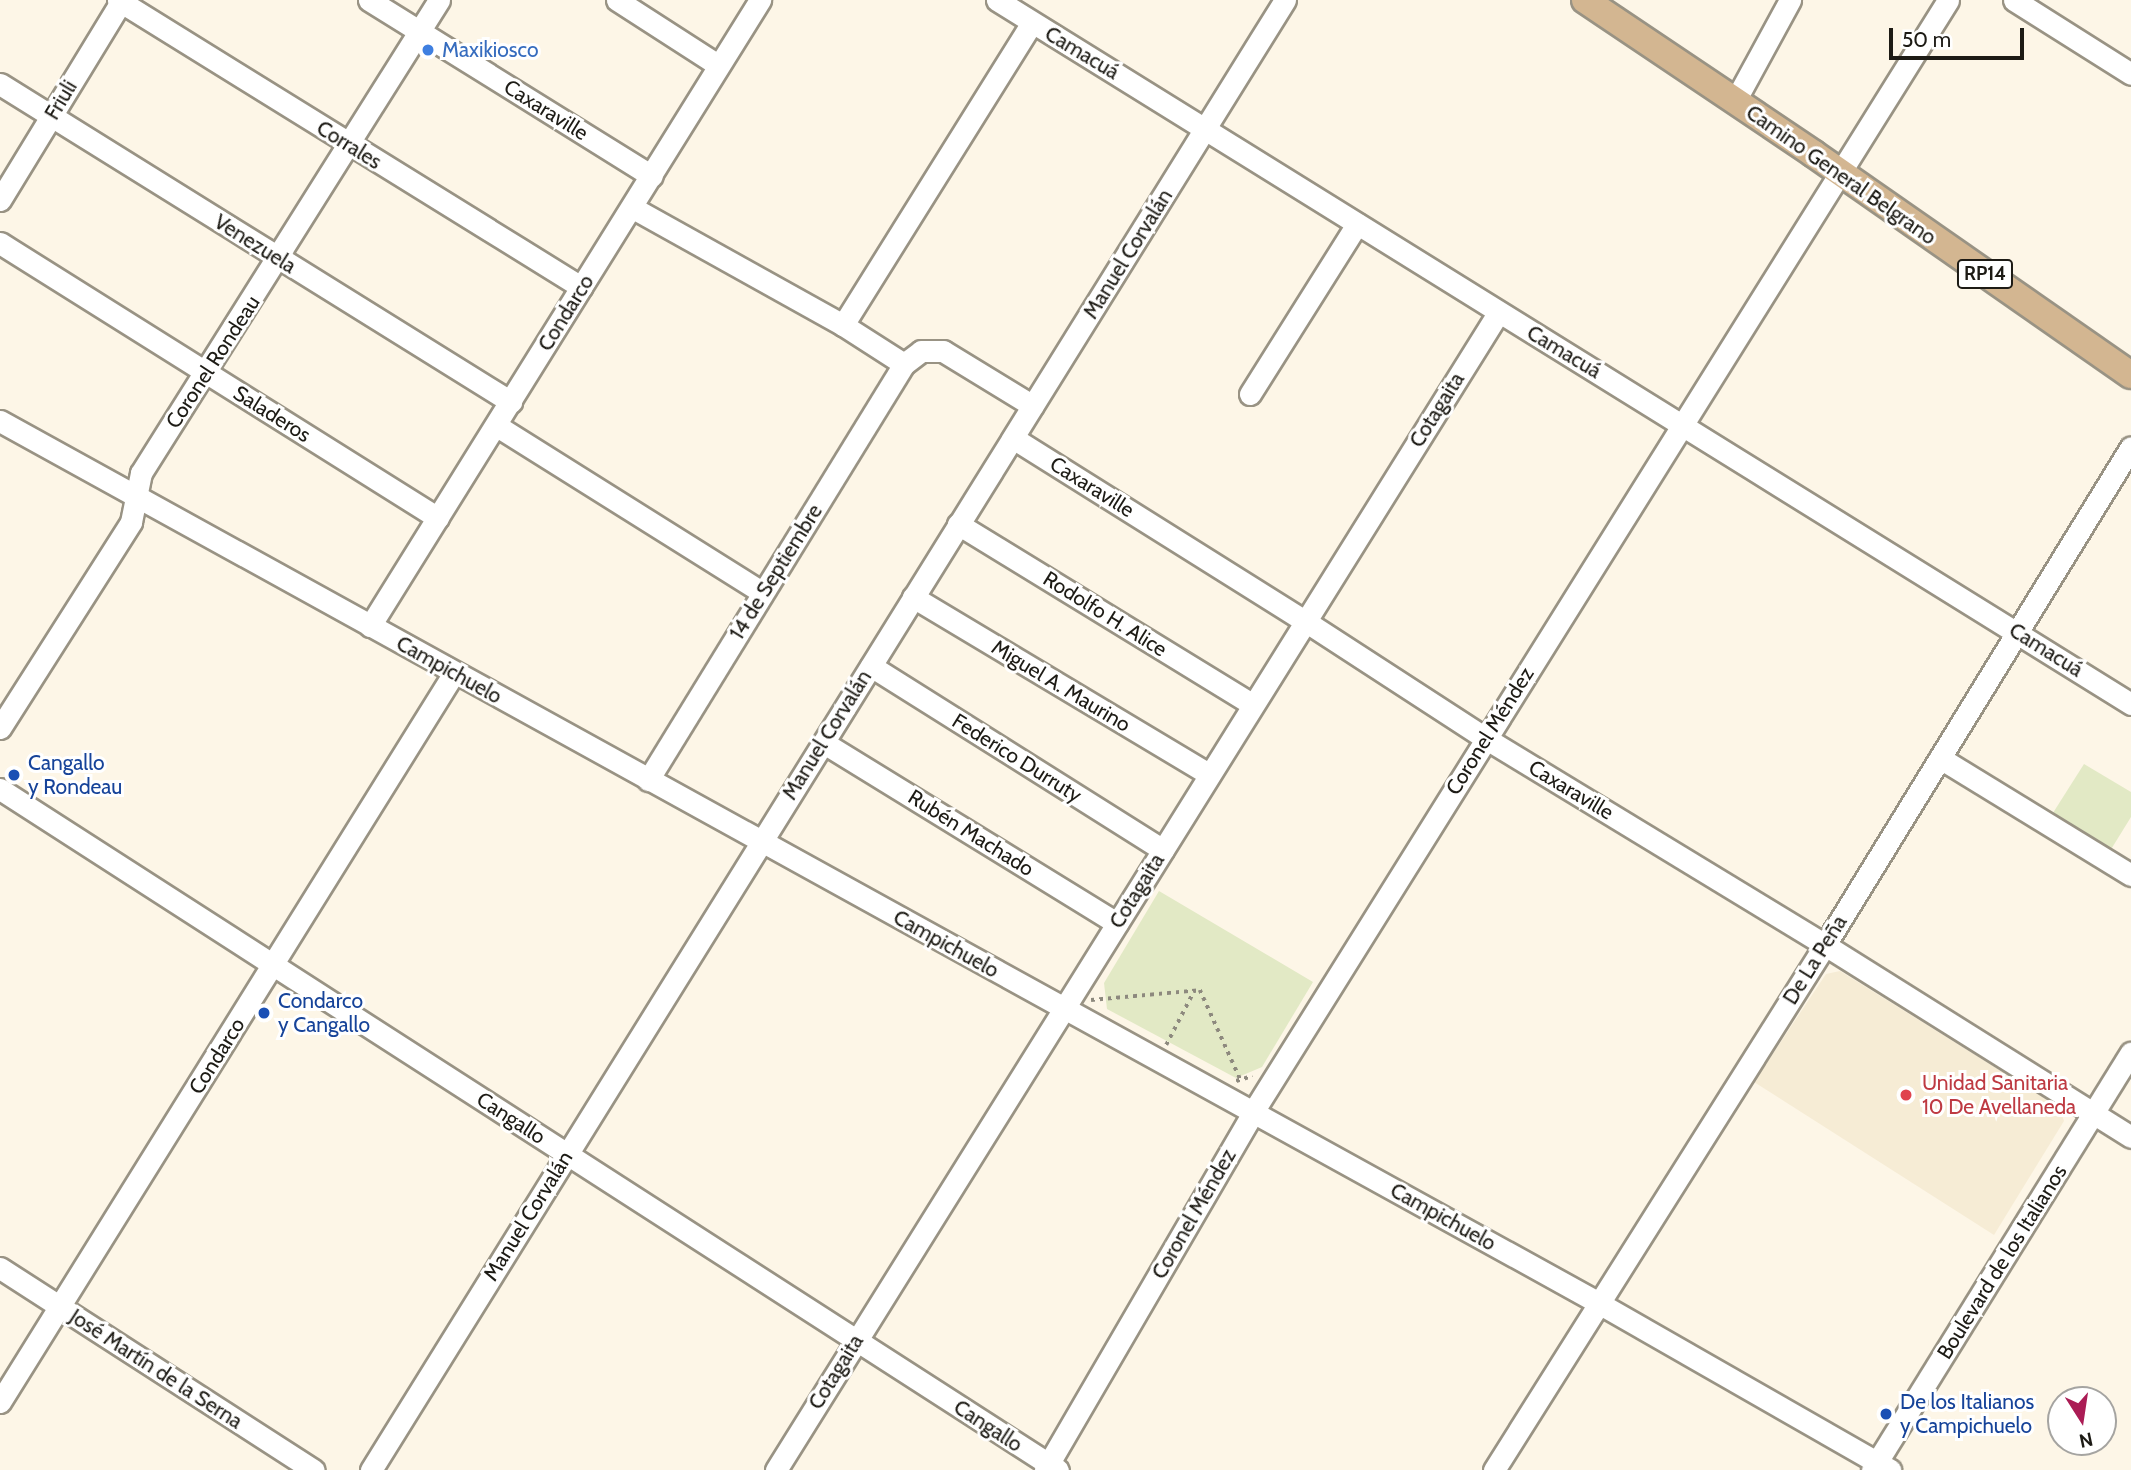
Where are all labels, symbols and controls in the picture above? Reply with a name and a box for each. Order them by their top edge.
scale bar [1893,14,2028,58]
street label: Camacuá [1040,21,1124,85]
text: 50 m [1902,27,1951,52]
place label: Maxikiosco [442,37,538,63]
marker: Maxikiosco [420,42,436,58]
street label: Caxaraville [499,74,593,146]
street label: Friuli [40,76,82,124]
street label: Camino General Belgrano [1741,100,1941,250]
street label: Corrales [312,115,386,175]
street label: Manuel Corvalán [1078,185,1178,323]
street label: Venezuela [210,209,300,279]
road number: RP14 [1955,258,2015,290]
street label: Condarco [533,270,599,356]
street label: Coronel Rondeau [161,291,265,433]
street label: Camacuá [1522,320,1606,384]
street label: Cotagaita [1404,368,1470,452]
street label: Saladeros [229,380,315,448]
street label: Caxaraville [1045,451,1139,523]
street label: 14 de Septiembre [724,500,828,644]
street label: Rodolfo H. Alice [1038,566,1172,662]
street label: Camacuá [2004,618,2088,682]
street label: Campichuelo [392,631,506,709]
street label: Miguel A. Maurino [987,635,1135,737]
street label: Coronel Méndez [1441,662,1539,800]
street label: Manuel Corvalán [777,666,877,804]
street label: Federico Durruty [948,708,1086,808]
place label: Cangallo y Rondeau [28,750,122,800]
street label: Caxaraville [1524,755,1618,825]
marker: Cangallo y Rondeau [6,767,22,783]
street label: Rubén Machado [903,784,1039,882]
street label: Cotagaita [1104,849,1170,933]
street label: Campichuelo [889,905,1003,983]
street label: De La Peña [1778,911,1852,1009]
place label: Condarco y Cangallo [278,988,370,1038]
marker: Condarco y Cangallo [256,1005,272,1021]
street label: Condarco [184,1013,250,1099]
place label: Unidad Sanitaria 10 De Avellaneda [1922,1070,2076,1120]
marker: Unidad Sanitaria 10 De Avellaneda [1896,1085,1916,1105]
street label: Cangallo [472,1087,550,1149]
street label: Coronel Méndez [1147,1145,1241,1283]
street label: Manuel Corvalán [478,1147,578,1285]
street label: Boulevard de los Italianos [1932,1160,2072,1364]
street label: Campichuelo [1386,1178,1500,1256]
street label: José Martín de la Serna [65,1304,247,1434]
street label: Cotagaita [803,1330,869,1414]
north arrow [2047,1386,2117,1456]
place label: De los Italianos y Campichuelo [1900,1389,2034,1439]
street label: Cangallo [949,1395,1027,1457]
marker: De los Italianos y Campichuelo [1878,1406,1894,1422]
text: N [2077,1427,2095,1453]

